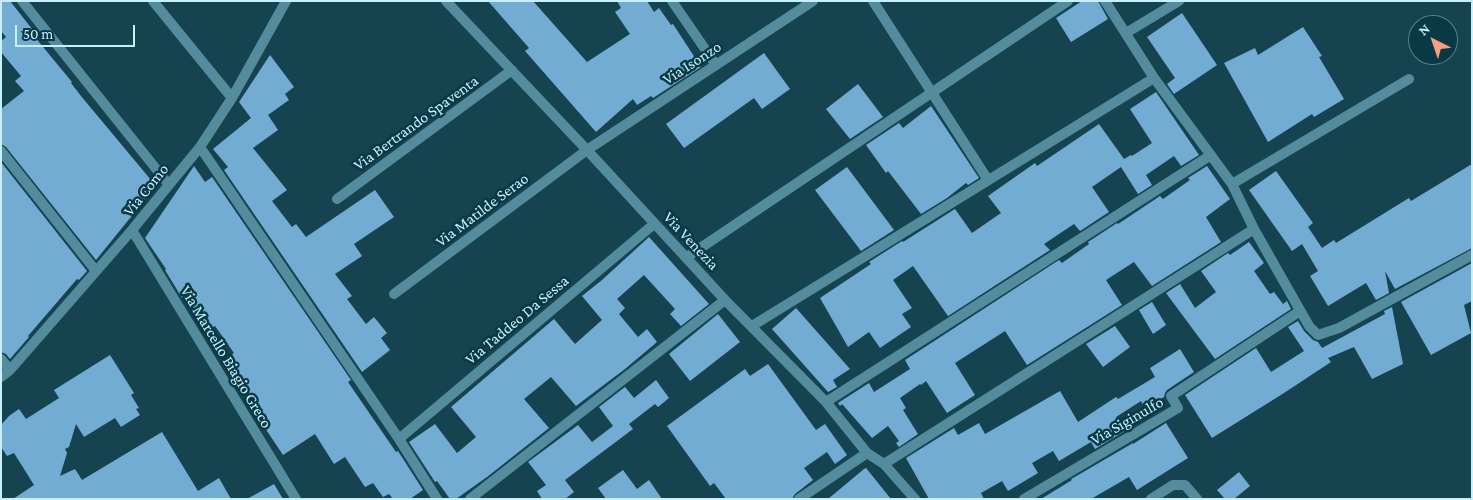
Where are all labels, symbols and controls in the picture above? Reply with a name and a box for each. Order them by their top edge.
scale bar [18,15,138,47]
north arrow [1408,15,1458,65]
text: N [1415,20,1433,39]
text: 50 m [23,26,53,42]
street label: Via Isonzo [659,37,725,89]
street label: Via Bertrando Spaventa [350,71,482,175]
street label: Via Como [119,160,173,220]
street label: Via Matilde Serao [432,169,532,251]
street label: Via Venezia [659,208,723,274]
street label: Via Taddeo Da Sessa [461,271,573,369]
street label: Via Marcello Biagio Greco [176,282,276,432]
street label: Via Siginulfo [1087,392,1167,450]

